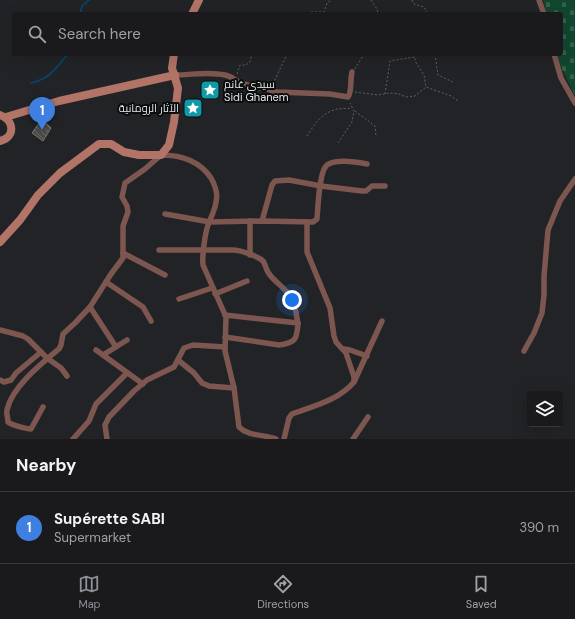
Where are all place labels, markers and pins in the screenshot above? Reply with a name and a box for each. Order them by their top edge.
place label: سيدي غانم Sidi Ghanem [224,77,289,104]
place icon: سيدي غانم Sidi Ghanem [199,79,221,101]
pin: 1 [29,97,55,130]
place icon: الآثار الرومانية [182,97,204,119]
place label: الآثار الرومانية [119,101,179,115]

